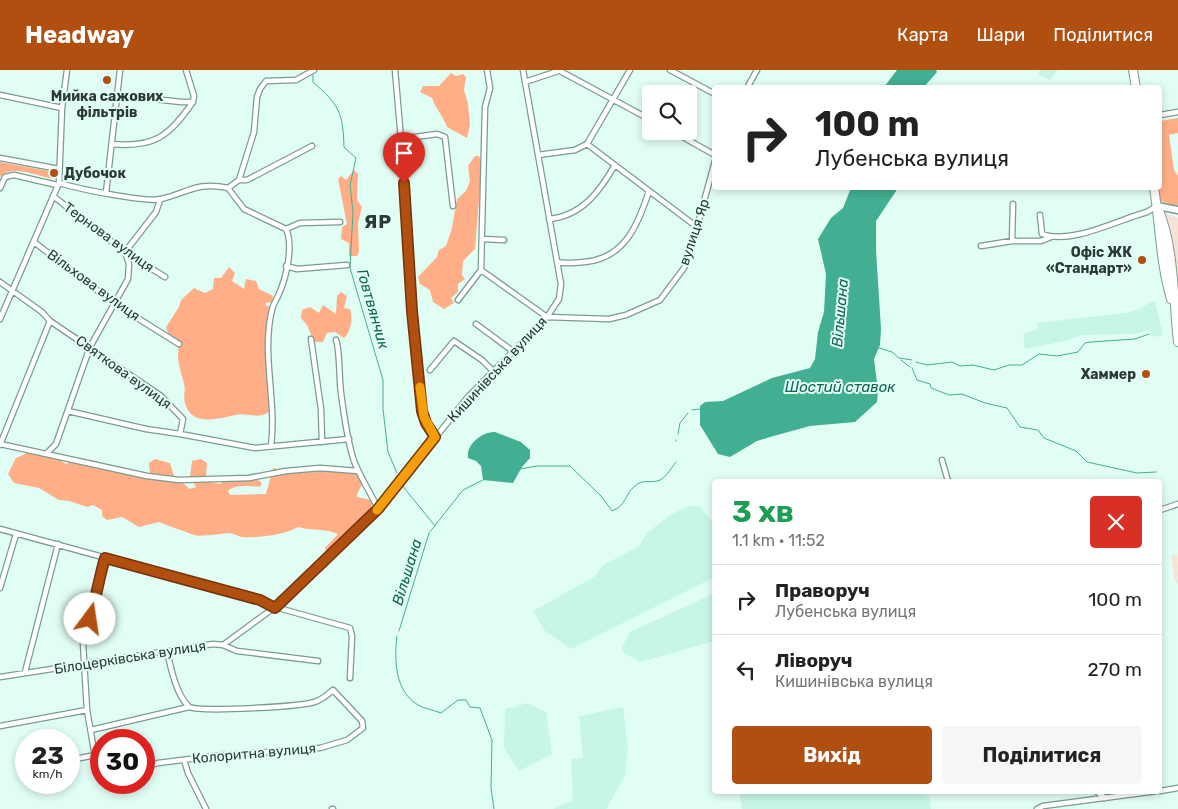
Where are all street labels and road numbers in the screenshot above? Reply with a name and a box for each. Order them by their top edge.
street label: вулиця Яр [676,197,713,268]
street label: Тернова вулиця [60,199,157,276]
street label: Вільхова вулиця [44,246,143,325]
street label: Кишинівська вулиця [444,313,551,426]
street label: Святкова вулиця [73,332,175,413]
street label: Білоцерківська вулиця [53,637,207,678]
street label: Колоритна вулиця [191,740,317,767]

